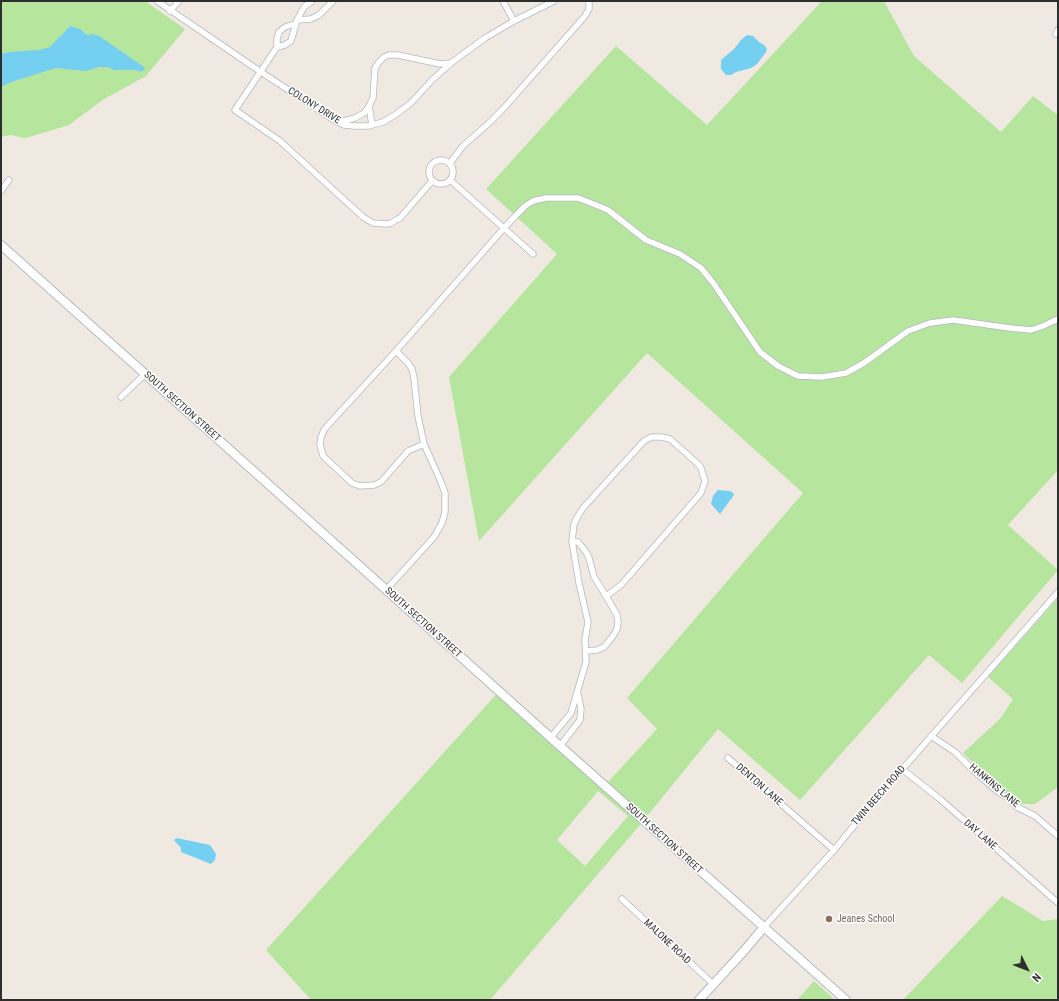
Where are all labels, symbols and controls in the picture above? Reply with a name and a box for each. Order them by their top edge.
street label: COLONY DRIVE [285,85,343,127]
street label: SOUTH SECTION STREET [141,369,223,445]
street label: SOUTH SECTION STREET [382,585,464,661]
street label: DENTON LANE [733,761,785,809]
street label: HANKINS LANE [967,762,1021,810]
street label: TWIN BEECH ROAD [849,763,909,829]
street label: SOUTH SECTION STREET [623,801,705,877]
street label: DAY LANE [961,817,999,853]
place label: Jeanes School [837,913,895,925]
marker: Jeanes School [824,914,834,924]
street label: MALONE ROAD [641,917,693,967]
north arrow [1007,949,1047,989]
text: N [1029,971,1043,984]

